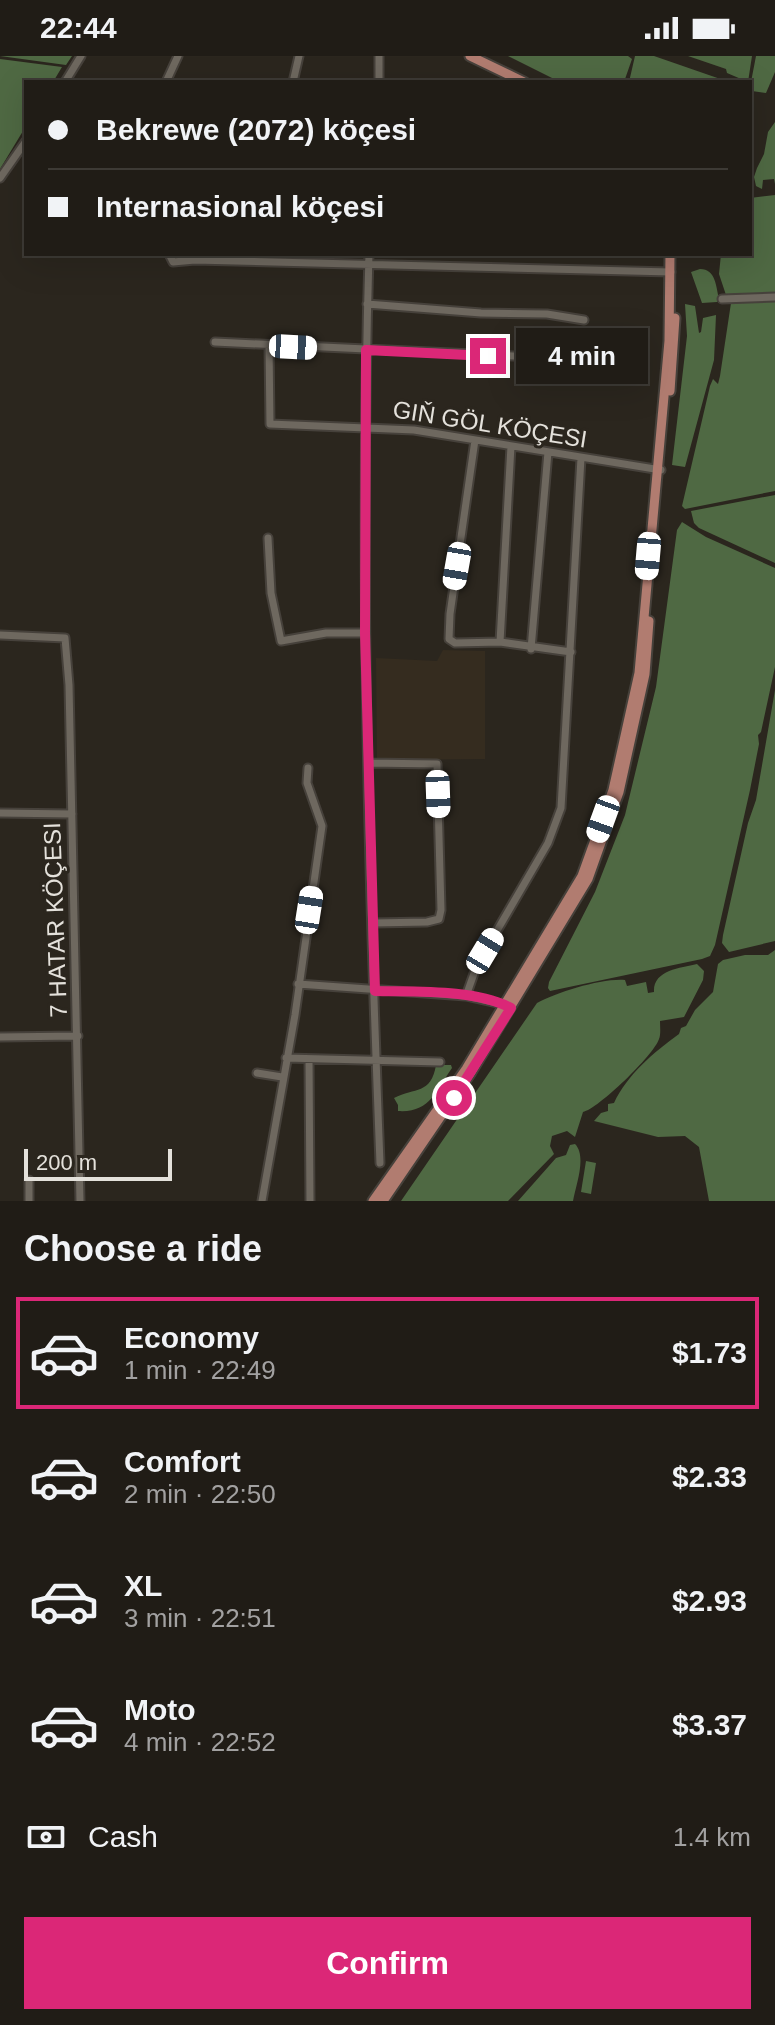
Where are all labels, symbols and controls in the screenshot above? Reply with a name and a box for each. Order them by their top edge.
text: 22:44 [40,11,117,44]
text: Bekrewe (2072) köçesi [96,113,416,146]
text: Internasional köçesi [96,190,384,223]
callout: 4 min [516,328,648,384]
car [268,334,318,360]
route end [470,338,506,374]
text: 4 min [548,341,616,371]
street label: GIŇ GÖL KÖÇESI [391,395,589,453]
car [634,531,662,581]
car [441,540,473,592]
car [425,770,451,818]
car [584,792,622,846]
street label: 7 HATAR KÖÇESI [38,822,72,1018]
car [293,884,325,936]
car [462,924,508,978]
route start [436,1080,472,1116]
scale bar [24,1145,172,1181]
text: 200 m [36,1150,97,1175]
text: Choose a ride [24,1228,262,1269]
icon: car [28,1317,100,1389]
text: Economy [124,1321,259,1354]
text: $1.73 [672,1336,747,1369]
text: 1 min · 22:49 [124,1355,276,1385]
icon: car [28,1441,100,1513]
text: Comfort [124,1445,241,1478]
text: $2.33 [672,1460,747,1493]
text: 2 min · 22:50 [124,1479,276,1509]
icon: car [28,1565,100,1637]
text: XL [124,1569,162,1602]
text: $2.93 [672,1584,747,1617]
text: 3 min · 22:51 [124,1603,276,1633]
icon: car [28,1689,100,1761]
text: Moto [124,1693,196,1726]
text: $3.37 [672,1708,747,1741]
text: 4 min · 22:52 [124,1727,276,1757]
icon: cash [24,1815,68,1859]
text: Cash [88,1820,158,1853]
text: 1.4 km [673,1822,751,1852]
button: Confirm [24,1917,751,2009]

